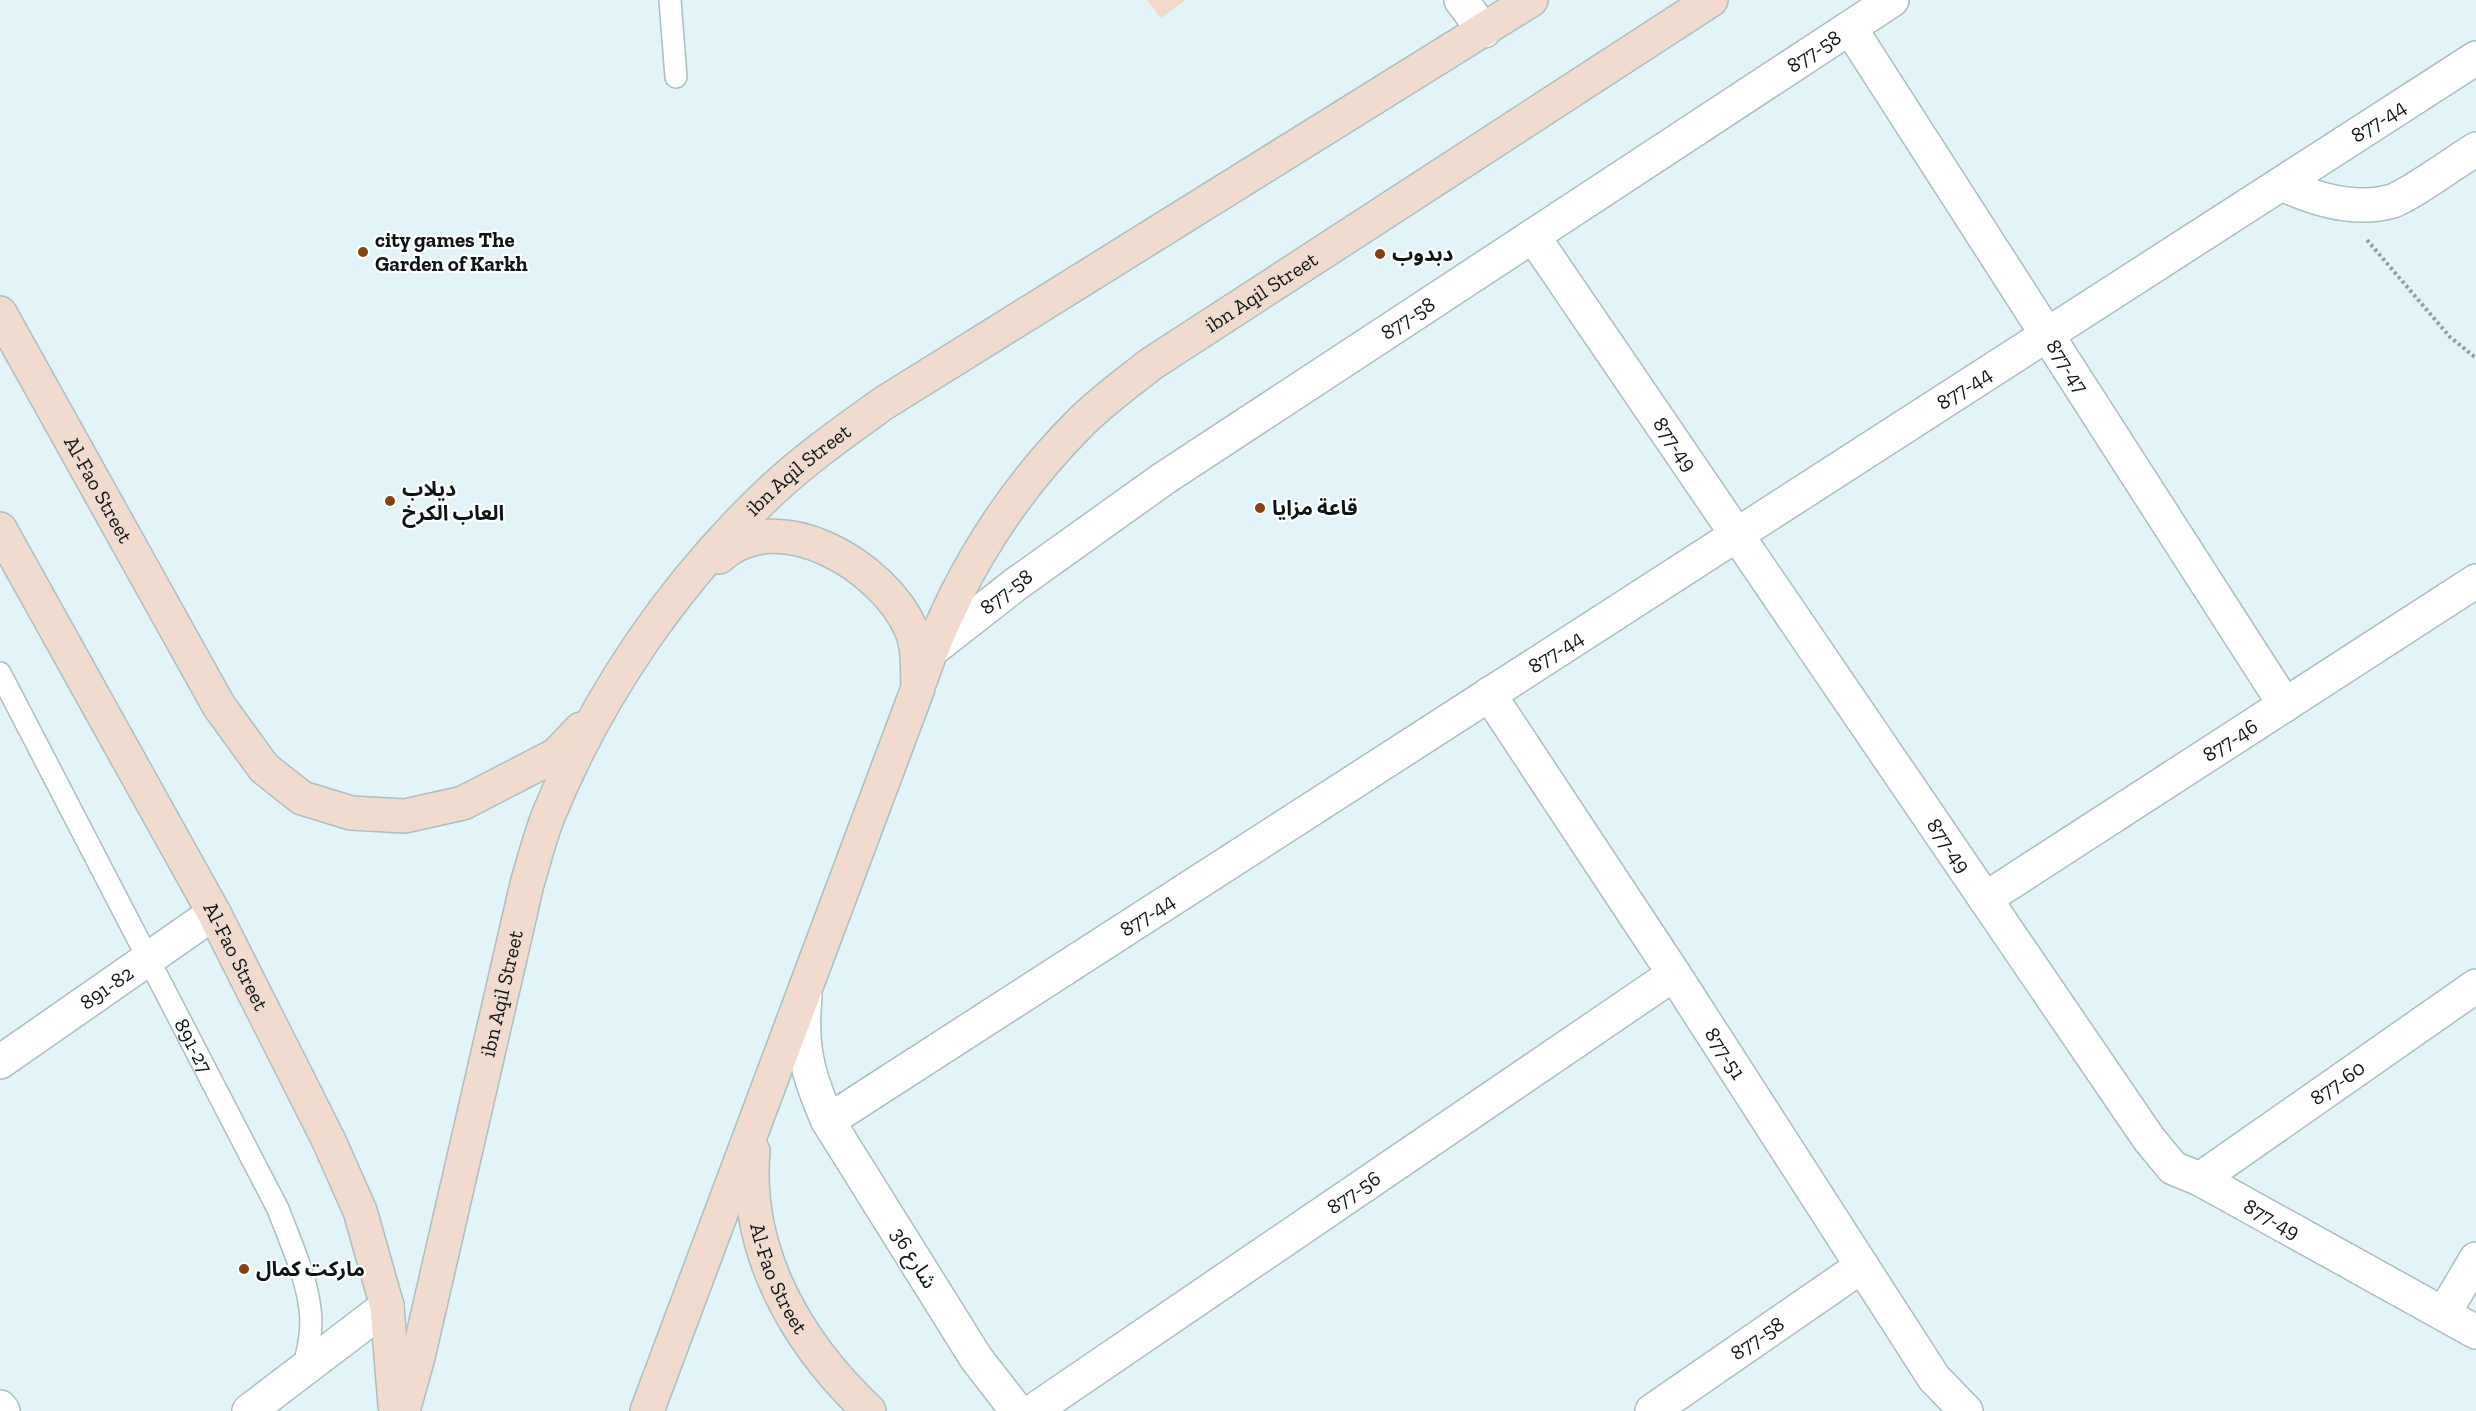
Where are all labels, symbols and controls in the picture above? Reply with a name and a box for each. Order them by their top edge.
street label: 877-58 [1782,24,1846,78]
street label: 877-44 [2346,94,2410,147]
place label: city games The Garden of Karkh [375,227,528,276]
place label: دبدوب [1392,241,1454,266]
marker: city games The Garden of Karkh [356,245,370,259]
street label: ibn Aqil Street [1200,246,1322,338]
marker: دبدوب [1373,247,1387,261]
street label: 877-58 [1376,291,1439,345]
street label: 877-47 [2041,334,2094,398]
street label: 877-44 [1932,361,1996,415]
street label: 877-49 [1648,412,1703,476]
street label: ibn Aqil Street [740,418,855,521]
street label: Al-Fao Street [59,431,139,547]
place label: ديلاب العاب الكرخ [402,476,504,528]
marker: ديلاب العاب الكرخ [383,494,397,508]
place label: قاعة مزايا [1272,495,1358,520]
marker: قاعة مزايا [1253,501,1267,515]
street label: 877-58 [975,563,1037,620]
street label: 877-44 [1523,624,1588,678]
street label: 877-46 [2198,713,2262,767]
street label: 877-49 [1922,813,1977,877]
street label: 877-44 [1115,888,1179,942]
street label: Al-Fao Street [198,897,274,1015]
street label: ibn Aqil Street [475,927,528,1059]
street label: 891-82 [75,960,138,1015]
street label: 891-27 [169,1014,218,1077]
street label: 877-51 [1700,1023,1751,1084]
street label: 877-60 [2305,1055,2370,1110]
street label: 877-56 [1322,1165,1385,1219]
street label: 877-49 [2240,1193,2305,1244]
street label: Al-Fao Street [745,1221,813,1339]
street label: شارع 36 [883,1223,943,1294]
place label: ماركت كمال [256,1256,365,1281]
marker: ماركت كمال [237,1262,251,1276]
street label: 877-58 [1725,1311,1789,1365]

